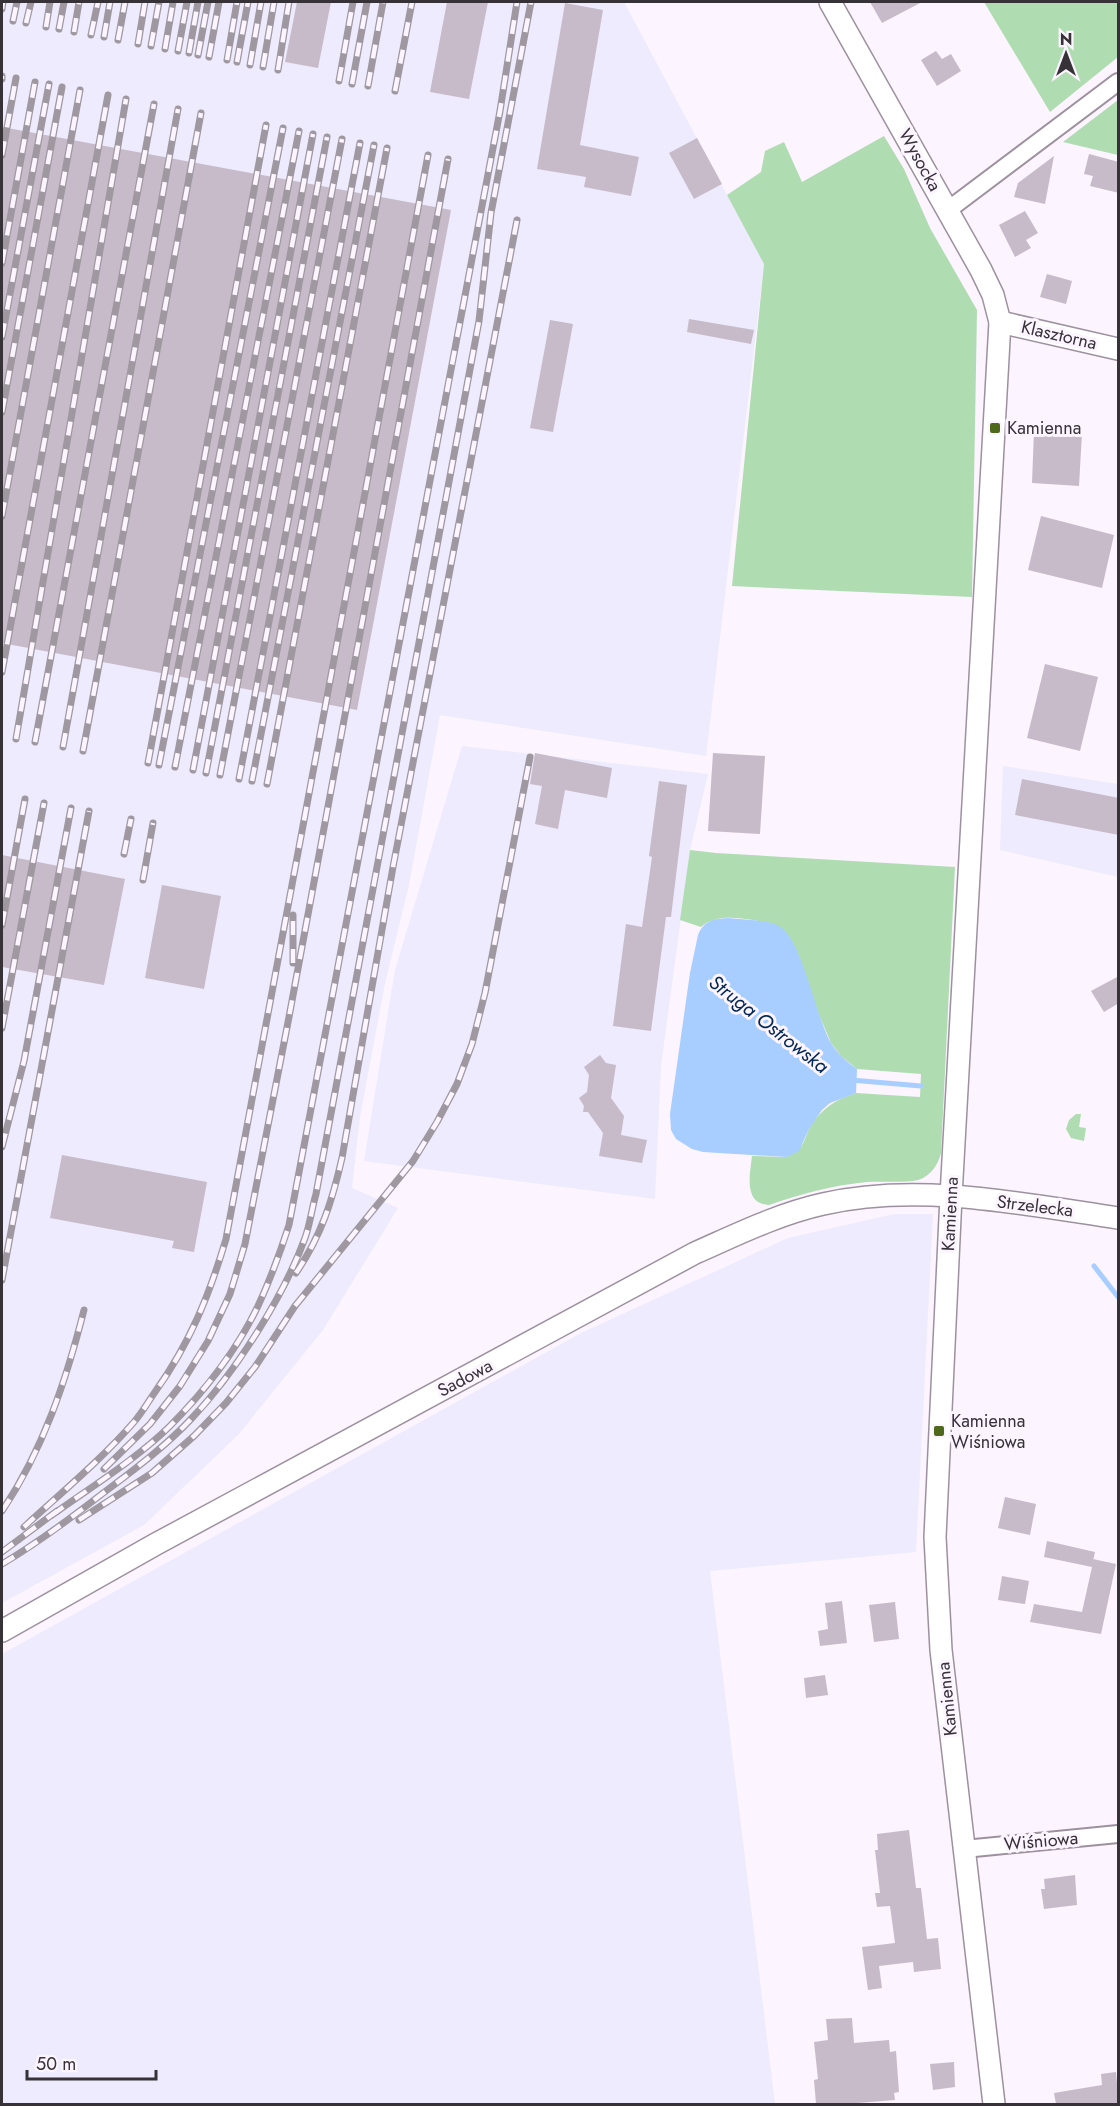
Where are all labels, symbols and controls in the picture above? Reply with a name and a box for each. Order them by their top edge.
north arrow [1036,24,1096,84]
text: N [1060,28,1072,51]
street label: Wysocka [892,124,948,196]
street label: Klasztorna [1019,314,1099,356]
place label: Kamienna [1007,415,1081,441]
marker: Kamienna [988,421,1002,435]
water label: Struga Ostrowska [702,968,835,1081]
street label: Kamienna [935,1176,965,1252]
street label: Strzelecka [995,1188,1075,1224]
street label: Sadowa [433,1353,497,1403]
place label: Kamienna Wiśniowa [951,1408,1025,1455]
marker: Kamienna Wiśniowa [932,1424,946,1438]
street label: Kamienna [930,1661,964,1737]
street label: Wiśniowa [1003,1825,1079,1857]
scale bar [27,2043,156,2081]
text: 50 m [36,2051,76,2077]

